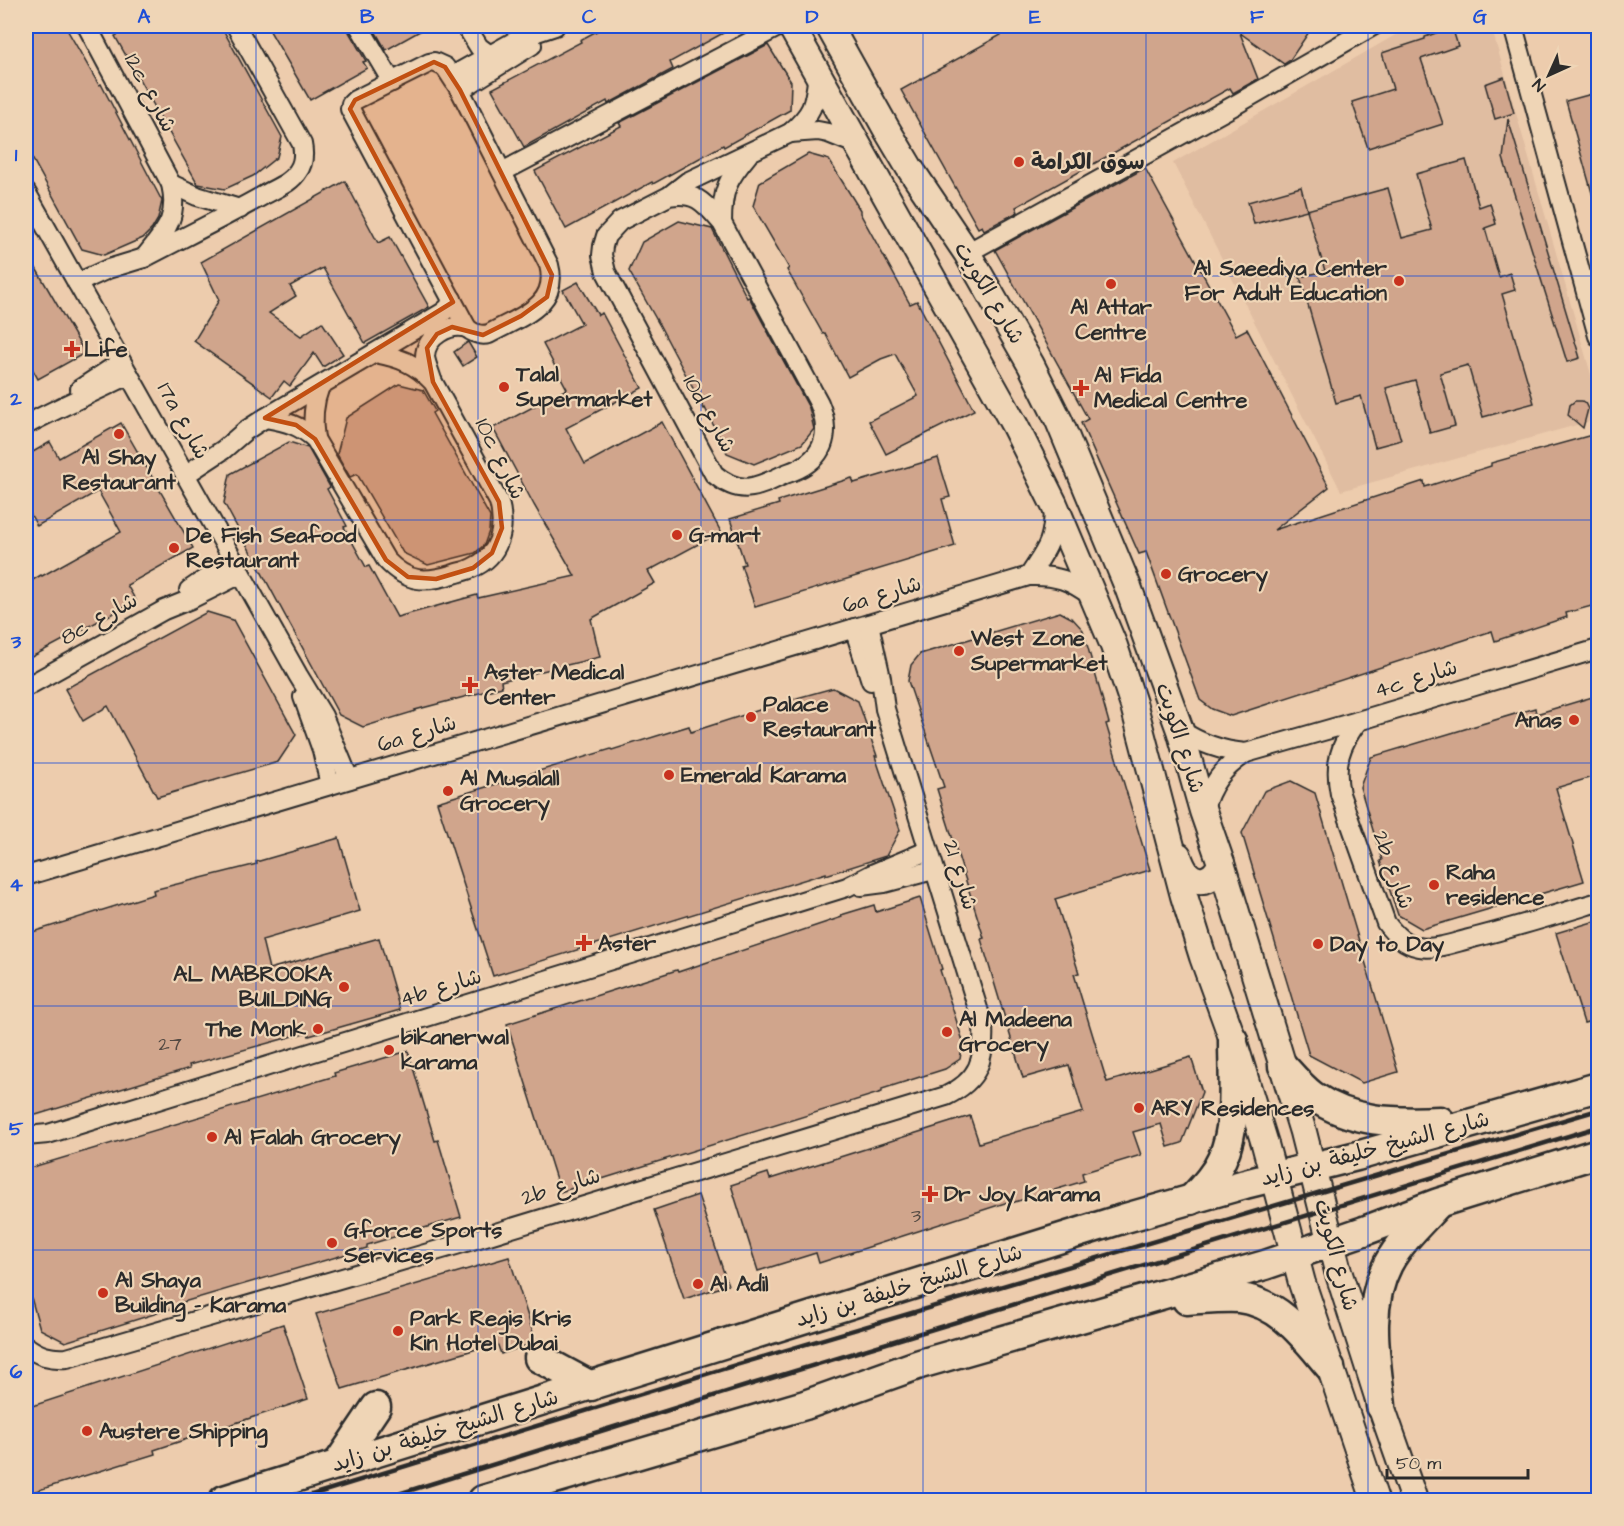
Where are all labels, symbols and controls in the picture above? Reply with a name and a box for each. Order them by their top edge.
text: A [138,3,151,31]
text: B [360,3,375,31]
text: C [582,3,597,31]
text: D [806,3,819,31]
text: E [1029,3,1041,31]
text: F [1250,3,1265,31]
text: G [1473,3,1487,31]
north arrow [1519,45,1579,105]
street label: 12c شارع [116,48,184,138]
text: N [1528,74,1550,96]
text: 1 [15,141,18,169]
place label: سوق الكرامة [1031,147,1145,178]
marker: سوق الكرامة [1012,155,1026,169]
street label: شارع الكويت [946,236,1032,350]
place label: Al Saeediya Center For Adult Education [1185,253,1388,309]
marker: Al Saeediya Center For Adult Education [1392,274,1406,288]
marker: Al Attar Centre [1104,277,1118,291]
place label: Al Attar Centre [1070,292,1153,348]
place label: Life [84,334,128,365]
marker: Life [65,342,79,356]
place label: Talal Supermarket [515,359,653,415]
place label: Al Fida Medical Centre [1094,360,1248,416]
street label: 10d شارع [675,370,743,458]
street label: 17a شارع [149,377,217,465]
marker: Al Fida Medical Centre [1072,379,1090,397]
marker: Talal Supermarket [497,380,511,394]
text: 2 [9,385,22,413]
street label: 10c شارع [467,413,533,505]
marker: Al Shay Restaurant [112,427,126,441]
place label: Al Shay Restaurant [62,442,177,498]
place label: De Fish Seafood Restaurant [186,520,357,576]
place label: G-mart [689,520,762,551]
marker: G-mart [670,528,684,542]
marker: De Fish Seafood Restaurant [167,541,181,555]
place label: Grocery [1178,559,1269,592]
marker: Grocery [1159,567,1173,581]
street label: 6a شارع [839,568,925,622]
street label: 8c شارع [54,585,144,653]
place label: West Zone Supermarket [970,623,1108,679]
text: 3 [10,628,22,656]
marker: West Zone Supermarket [952,644,966,658]
street label: 4c شارع [1371,652,1461,706]
place label: Aster Medical Center [484,657,625,713]
marker: Aster Medical Center [461,676,479,694]
street label: شارع الكويت [1148,679,1212,797]
place label: Palace Restaurant [763,689,877,745]
place label: Anas [1515,705,1562,736]
street label: 6a شارع [374,707,460,761]
marker: Palace Restaurant [744,710,758,724]
marker: Anas [1567,713,1581,727]
place label: Emerald Karama [681,760,847,791]
place label: Al Musalall Grocery [460,763,560,821]
marker: Emerald Karama [662,768,676,782]
marker: Al Musalall Grocery [441,784,455,798]
street label: 2b شارع [1365,826,1421,914]
street label: شارع 21 [935,836,985,914]
place label: Raha residence [1446,857,1545,913]
text: 4 [9,871,23,899]
marker: Raha residence [1427,878,1441,892]
place label: Aster [598,928,657,959]
place label: Day to Day [1330,929,1445,962]
marker: Aster [575,934,593,952]
marker: Day to Day [1311,937,1325,951]
place label: AL MABROOKA BUILDING [173,959,333,1015]
street label: 4b شارع [396,961,486,1015]
marker: AL MABROOKA BUILDING [337,980,351,994]
place label: Al Madeena Grocery [959,1004,1073,1062]
place label: The Monk [205,1014,306,1045]
marker: The Monk [311,1022,325,1036]
place label: bikanerwal karama [401,1022,509,1078]
marker: Al Madeena Grocery [940,1025,954,1039]
house number: 27 [158,1030,182,1058]
marker: bikanerwal karama [382,1043,396,1057]
place label: ARY Residences [1151,1093,1314,1124]
marker: ARY Residences [1132,1101,1146,1115]
street label: شارع الشيخ خليفة بن زايد [1257,1104,1493,1194]
text: 5 [9,1115,24,1143]
place label: Al Falah Grocery [224,1122,402,1155]
marker: Al Falah Grocery [205,1130,219,1144]
street label: 2b شارع [518,1160,604,1214]
place label: Dr Joy Karama [944,1179,1101,1212]
marker: Dr Joy Karama [921,1185,939,1203]
street label: شارع الكويت [1306,1196,1366,1314]
house number: 3 [911,1202,921,1230]
place label: Gforce Sports Services [343,1215,502,1271]
marker: Gforce Sports Services [325,1236,339,1250]
street label: شارع الشيخ خليفة بن زايد [792,1237,1026,1335]
place label: Al Shaya Building - Karama [115,1265,287,1322]
place label: Al Adil [710,1269,769,1300]
marker: Al Adil [691,1277,705,1291]
marker: Al Shaya Building - Karama [96,1286,110,1300]
place label: Park Regis Kris Kin Hotel Dubai [410,1303,572,1359]
marker: Park Regis Kris Kin Hotel Dubai [391,1324,405,1338]
text: 6 [10,1358,23,1386]
street label: شارع الشيخ خليفة بن زايد [328,1382,562,1480]
place label: Austere Shipping [99,1416,268,1448]
marker: Austere Shipping [80,1424,94,1438]
scale bar [1387,1442,1528,1480]
text: 50 m [1396,1451,1441,1476]

